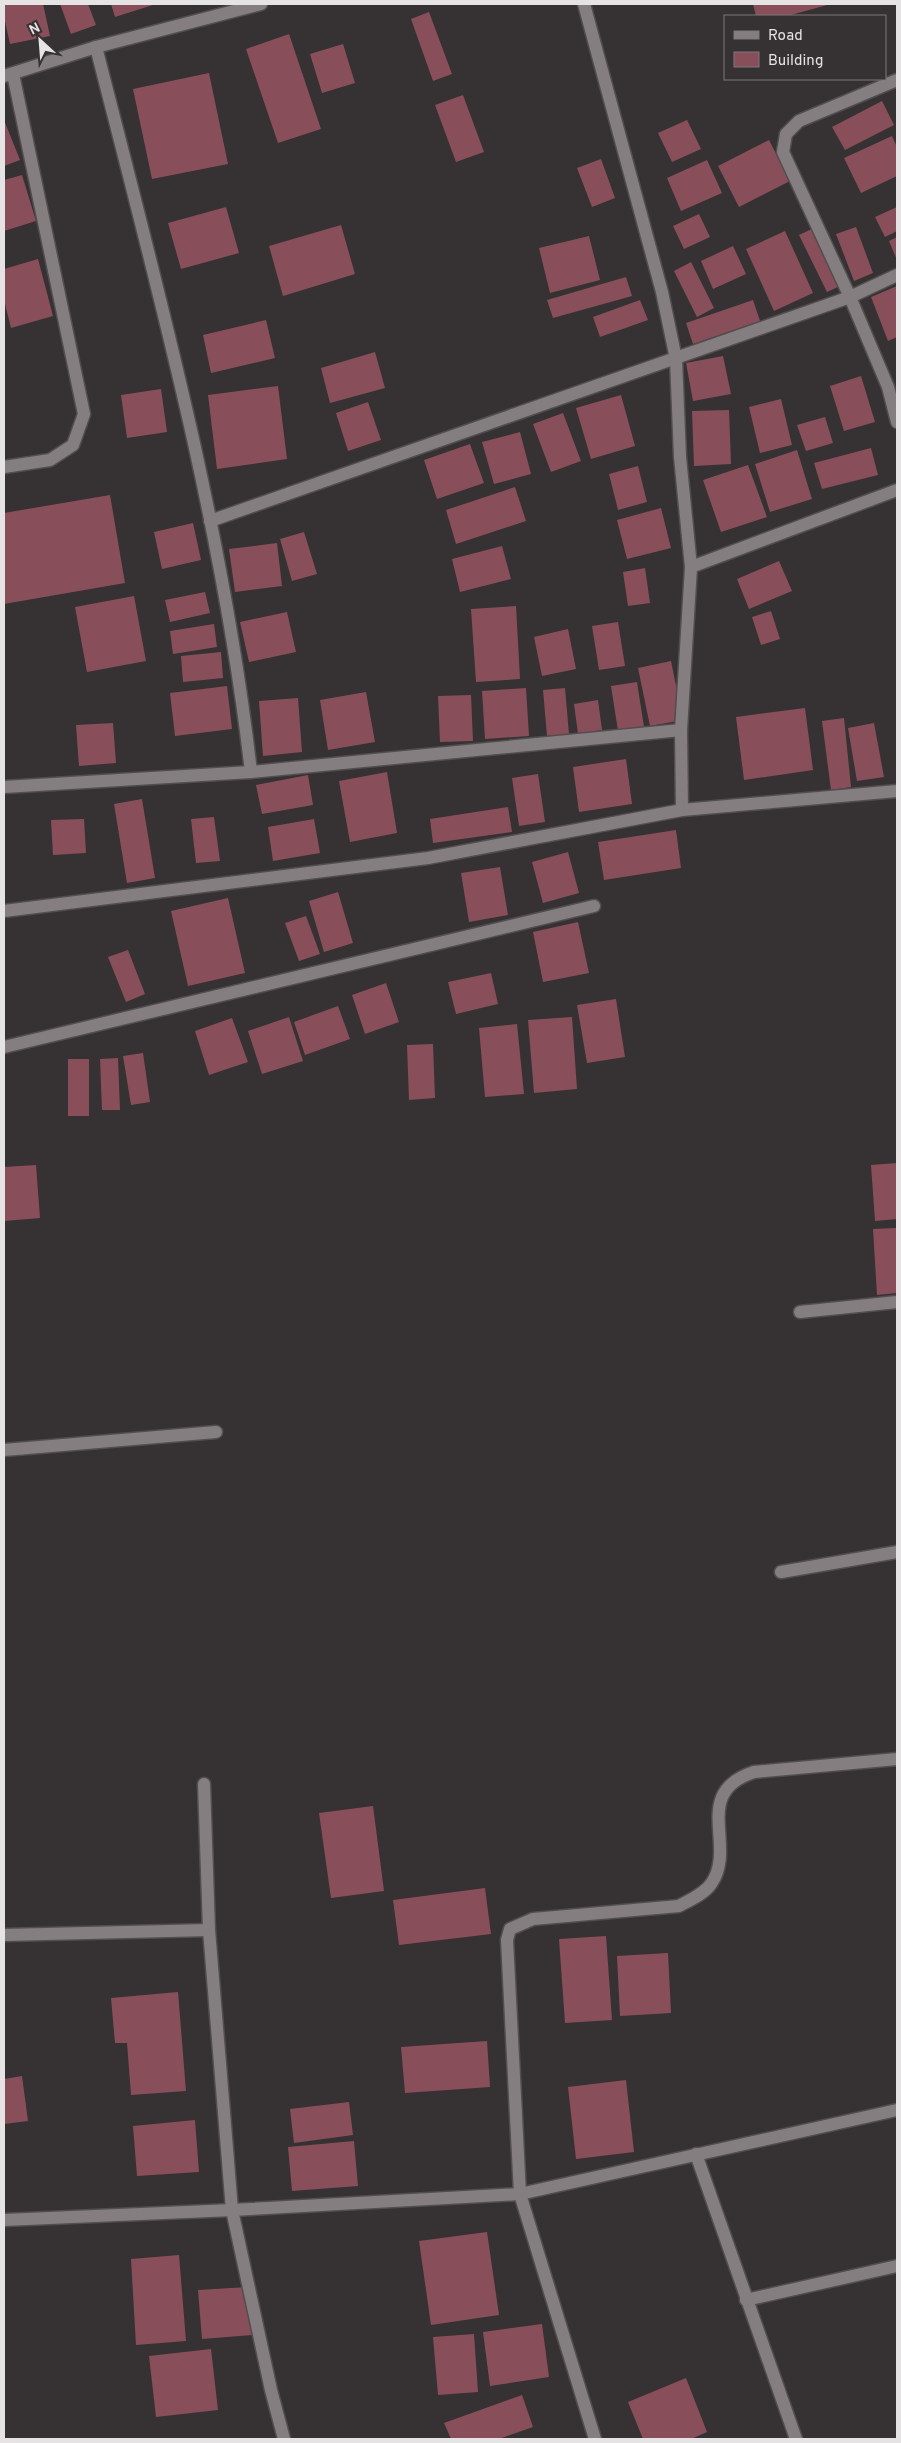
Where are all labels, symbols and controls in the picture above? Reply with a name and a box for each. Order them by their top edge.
north arrow [15,15,65,65]
legend [724,15,886,80]
text: N [27,20,43,40]
text: Road [768,27,803,46]
text: Building [768,52,823,71]

